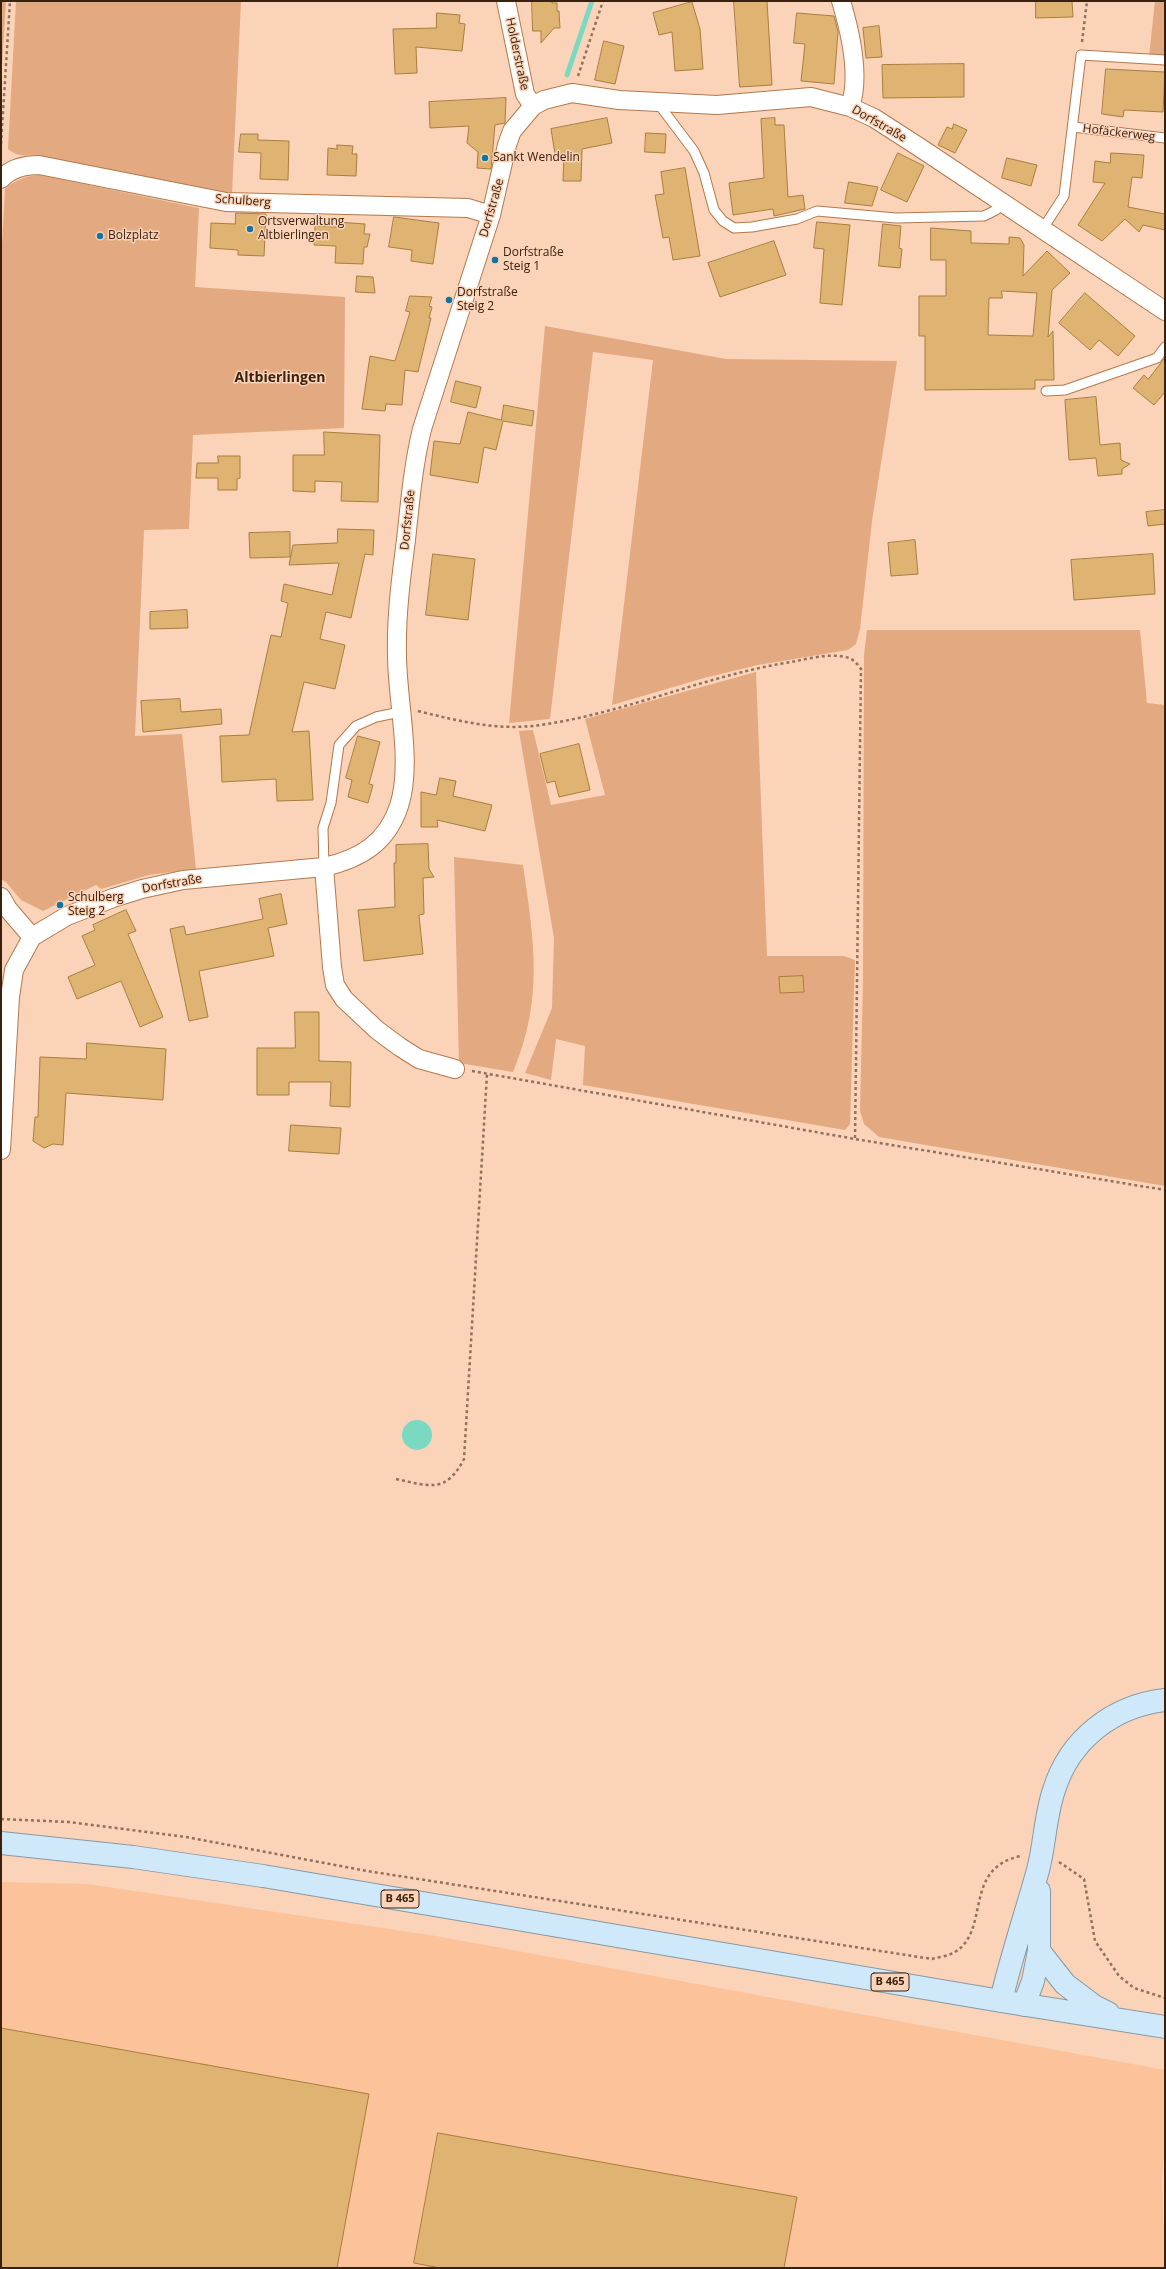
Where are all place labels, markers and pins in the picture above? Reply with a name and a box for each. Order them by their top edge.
place label: Sankt Wendelin [493,151,580,165]
marker: Sankt Wendelin [480,153,490,163]
place label: Ortsverwaltung Altbierlingen [258,215,344,243]
marker: Ortsverwaltung Altbierlingen [245,224,255,234]
place label: Bolzplatz [108,229,159,243]
marker: Bolzplatz [95,231,105,241]
place label: Dorfstraße Steig 1 [503,246,564,274]
marker: Dorfstraße Steig 1 [490,255,500,265]
place label: Dorfstraße Steig 2 [457,286,518,314]
marker: Dorfstraße Steig 2 [444,295,454,305]
place label: Schulberg Steig 2 [68,891,124,919]
marker: Schulberg Steig 2 [55,900,65,910]

